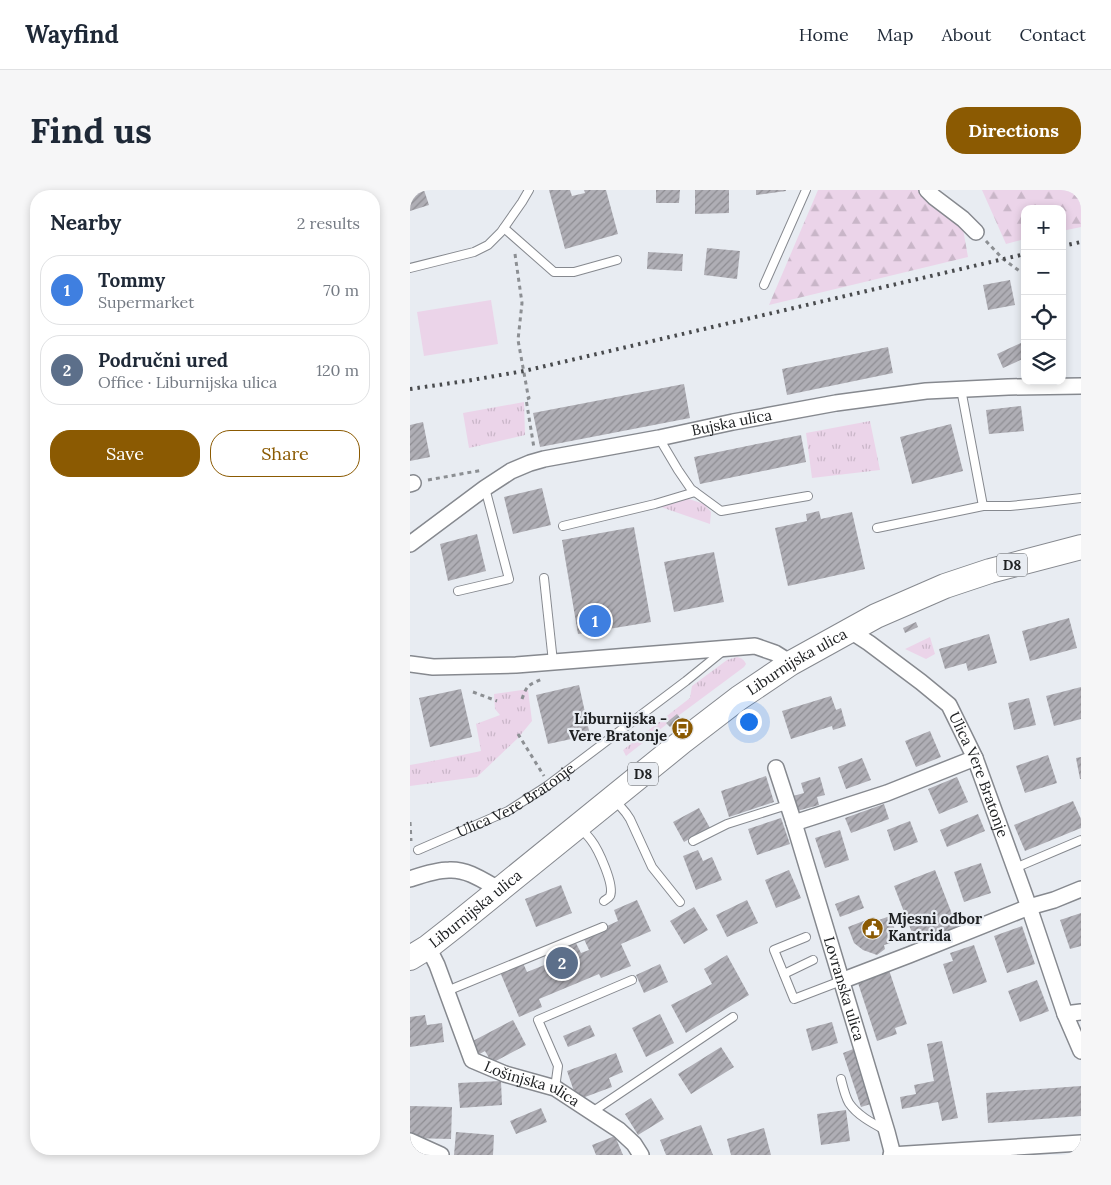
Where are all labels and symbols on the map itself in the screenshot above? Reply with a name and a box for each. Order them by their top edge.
street label: Bujska ulica [689,405,774,440]
road number: D8 [997,554,1027,576]
pin: 1 [579,602,611,640]
street label: Liburnijska ulica [743,624,851,699]
place label: Liburnijska - Vere Bratonje [569,709,667,745]
your location [736,709,762,735]
street label: Ulica Vere Bratonje [945,709,1013,840]
bus stop icon: Liburnijska - Vere Bratonje [671,716,695,740]
street label: Ulica Vere Bratonje [453,758,578,841]
road number: D8 [628,762,658,786]
street label: Liburnijska ulica [425,865,526,952]
place label: Mjesni odbor Kantrida [888,909,983,945]
public building icon: Mjesni odbor Kantrida [860,916,884,940]
street label: Lovranska ulica [820,934,869,1043]
pin: 2 [546,944,578,982]
street label: Lošinjska ulica [481,1056,584,1111]

